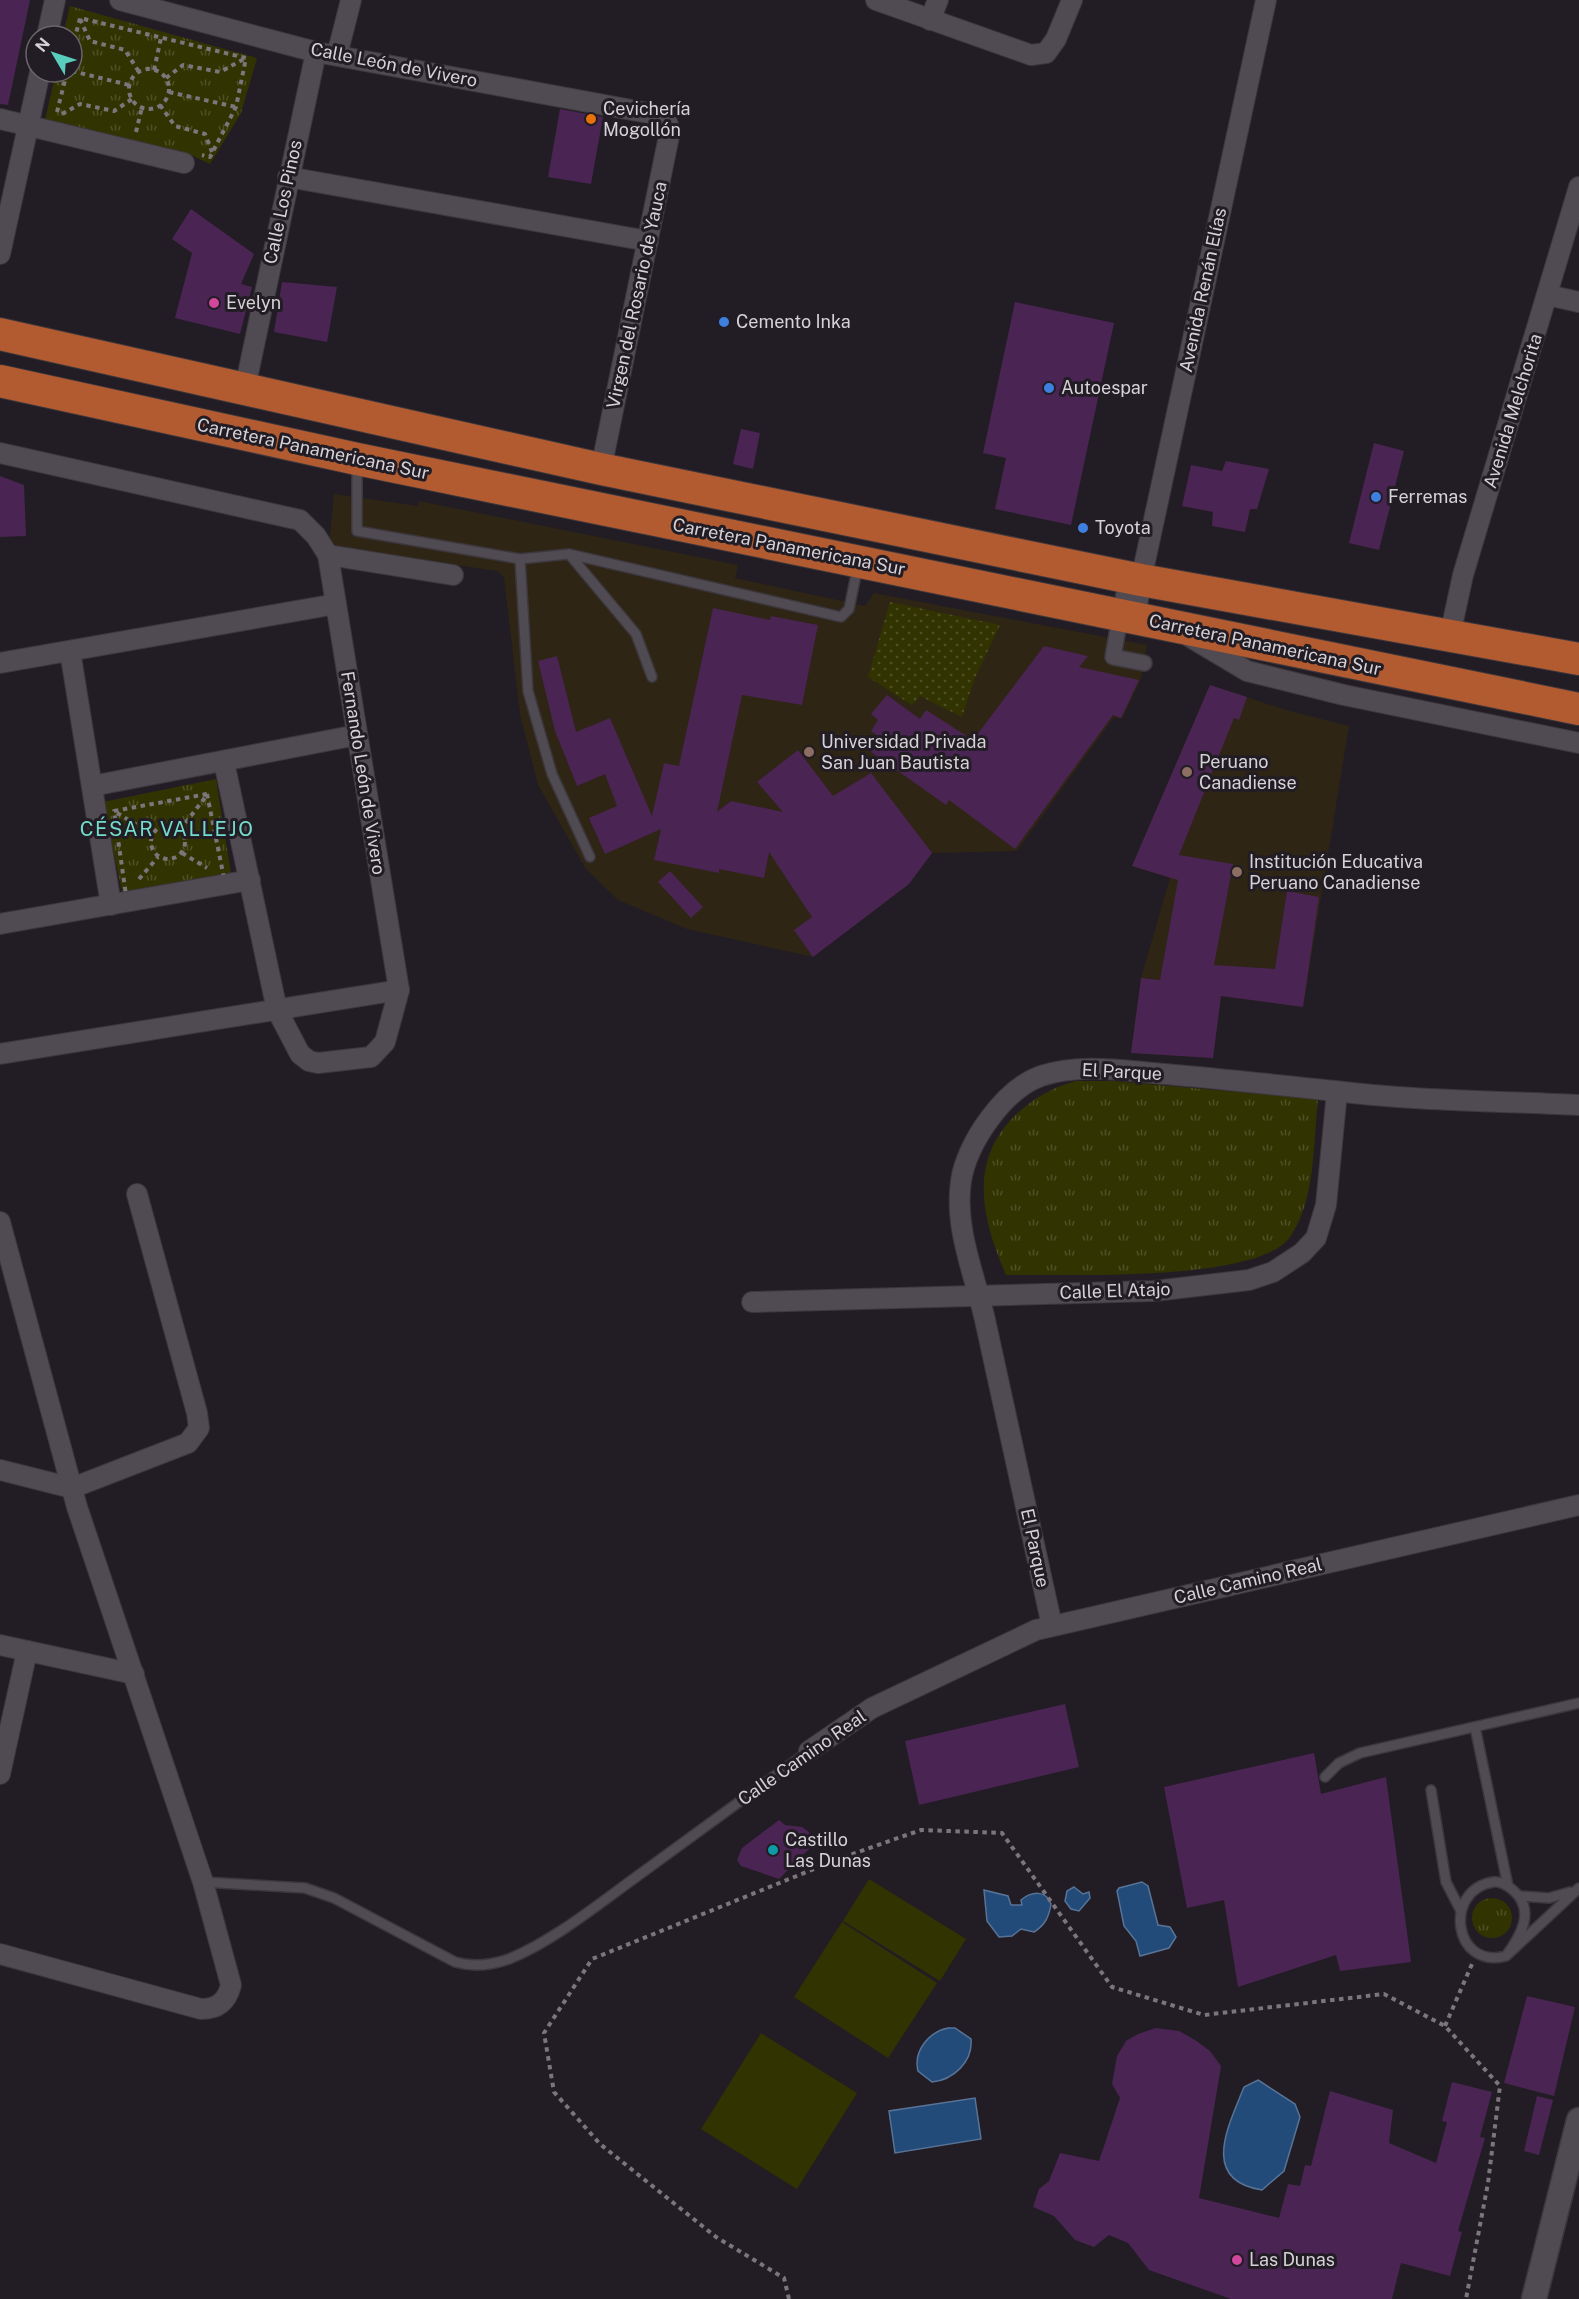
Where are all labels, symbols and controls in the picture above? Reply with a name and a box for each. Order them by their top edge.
north arrow [24,24,84,84]
text: N [31,34,54,56]
street label: Calle León de Vivero [309,38,479,91]
place label: Cevichería Mogollón [603,98,691,140]
marker: Cevichería Mogollón [584,112,598,126]
street label: Calle Los Pinos [259,138,306,266]
street label: Virgen del Rosario de Yauca [602,179,671,410]
street label: Avenida Renán Elías [1175,206,1230,374]
place label: Evelyn [226,292,281,313]
marker: Evelyn [207,296,221,310]
place label: Cemento Inka [736,311,851,332]
marker: Cemento Inka [717,315,731,329]
street label: Avenida Melchorita [1479,331,1546,491]
place label: Autoespar [1061,377,1148,398]
marker: Autoespar [1042,381,1056,395]
street label: Carretera Panamericana Sur [195,414,431,483]
place label: Ferremas [1388,486,1467,507]
marker: Ferremas [1369,490,1383,504]
street label: Carretera Panamericana Sur [671,514,907,579]
place label: Toyota [1095,517,1151,538]
marker: Toyota [1076,521,1090,535]
street label: Carretera Panamericana Sur [1147,610,1383,679]
street label: Fernando León de Vivero [337,670,390,876]
place label: Universidad Privada San Juan Bautista [821,731,986,773]
marker: Universidad Privada San Juan Bautista [802,745,816,759]
place label: Peruano Canadiense [1199,751,1297,793]
marker: Peruano Canadiense [1180,765,1194,779]
district label: CÉSAR VALLEJO [80,816,254,841]
place label: Institución Educativa Peruano Canadiense [1249,851,1423,893]
marker: Institución Educativa Peruano Canadiense [1230,865,1244,879]
street label: El Parque [1081,1059,1163,1084]
street label: Calle El Atajo [1059,1278,1171,1303]
street label: El Parque [1017,1506,1054,1589]
street label: Calle Camino Real [1172,1553,1324,1608]
street label: Calle Camino Real [734,1706,870,1810]
place label: Castillo Las Dunas [785,1829,871,1871]
marker: Castillo Las Dunas [766,1843,780,1857]
place label: Las Dunas [1249,2249,1335,2270]
marker: Las Dunas [1230,2253,1244,2267]

